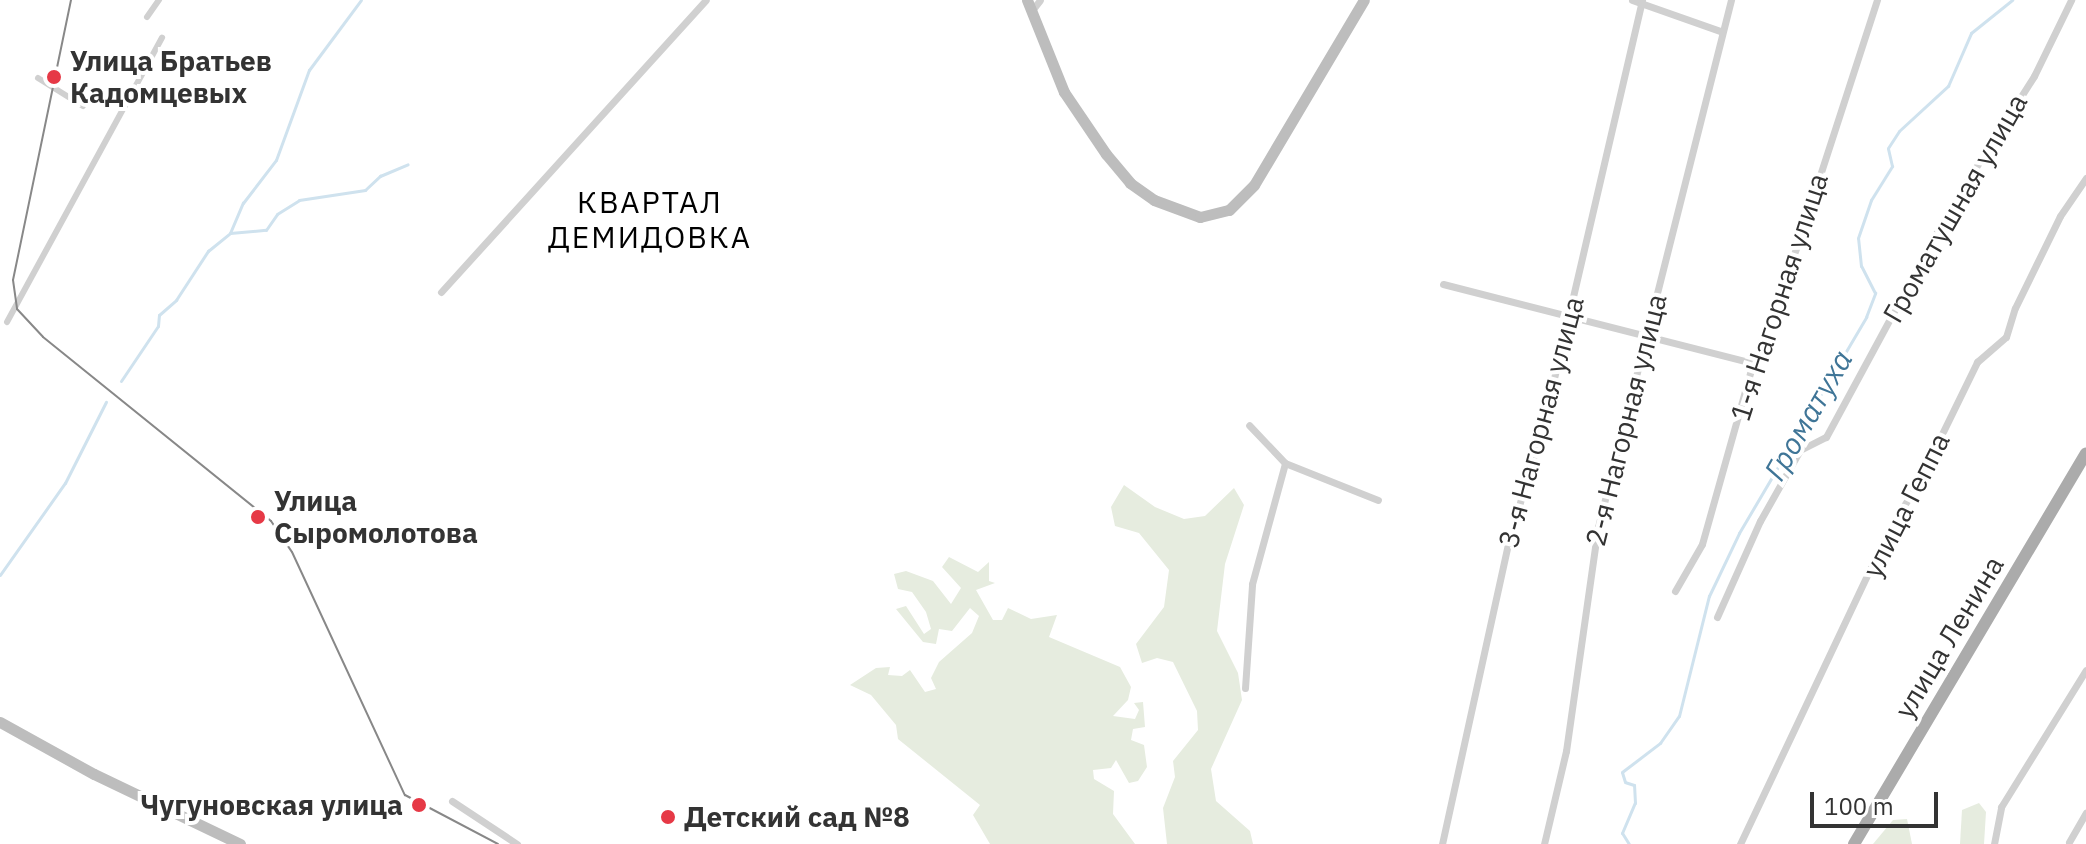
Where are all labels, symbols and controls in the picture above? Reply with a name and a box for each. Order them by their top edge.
place label: Улица Братьев Кадомцевых [70,44,272,110]
marker: Улица Братьев Кадомцевых [45,68,63,86]
street label: Громатушная улица [1876,88,2034,328]
street label: 1-я Нагорная улица [1723,169,1835,425]
district label: КВАРТАЛ ДЕМИДОВКА [548,184,752,254]
street label: 2-я Нагорная улица [1578,291,1674,549]
street label: 3-я Нагорная улица [1491,293,1591,551]
water label: Громатуха [1756,343,1860,487]
street label: улица Геппа [1855,427,1957,583]
place label: Улица Сыромолотова [274,484,478,550]
marker: Улица Сыромолотова [249,508,267,526]
street label: улица Ленина [1887,550,2011,724]
scale bar [1814,776,1942,826]
place label: Чугуновская улица [140,788,403,822]
text: 100 m [1824,790,1894,822]
marker: Чугуновская улица [410,796,428,814]
place label: Детский сад №8 [684,800,910,834]
marker: Детский сад №8 [659,808,677,826]

